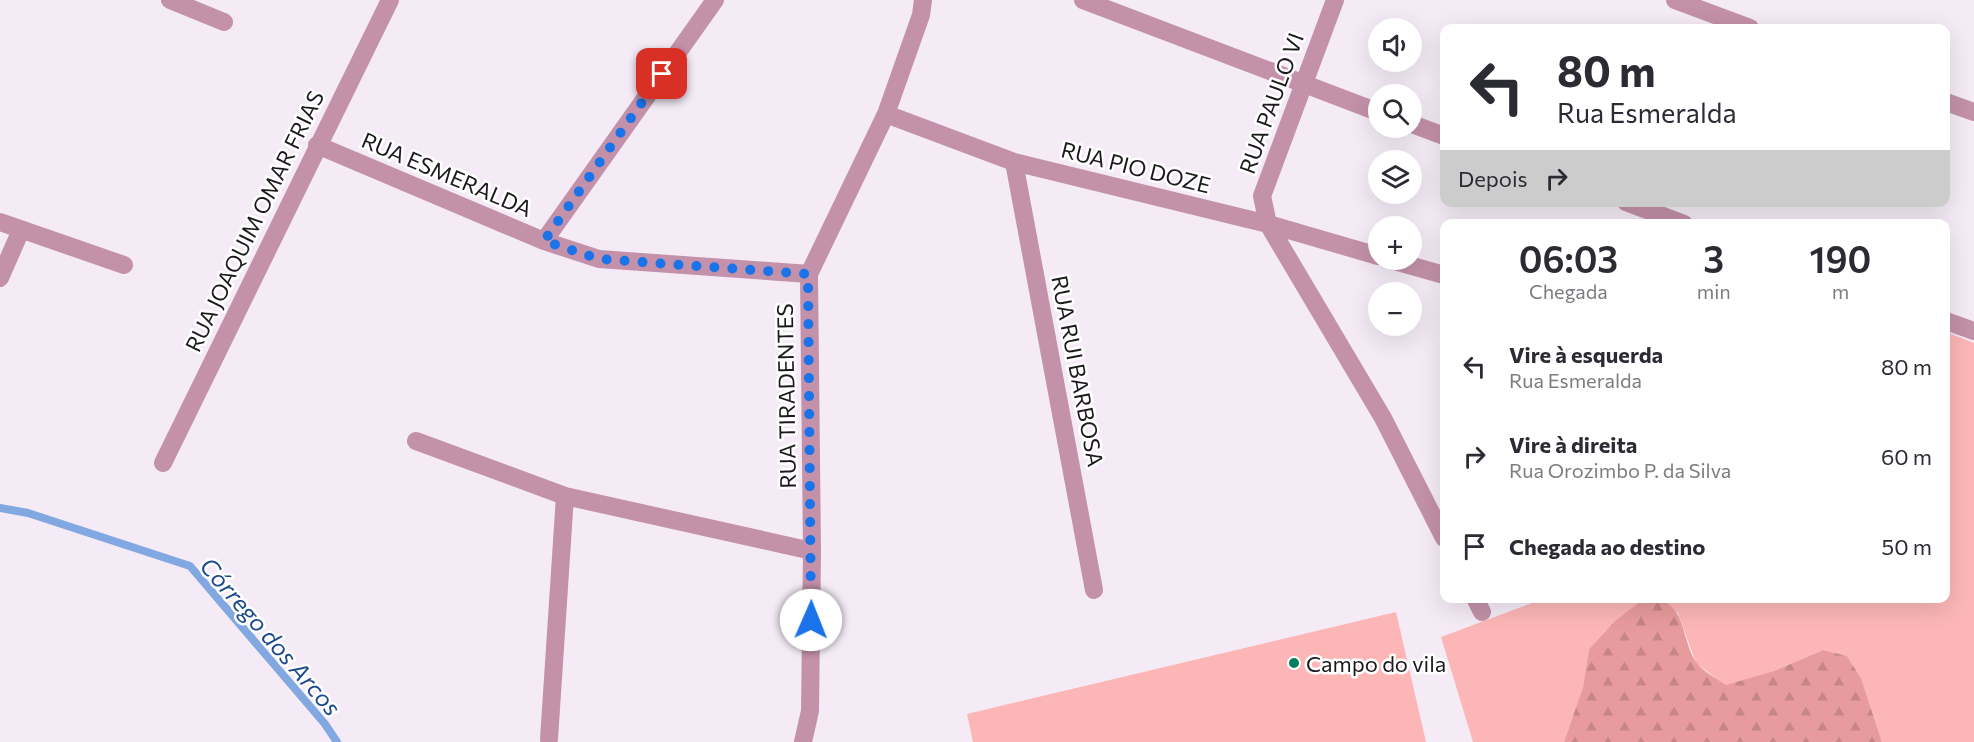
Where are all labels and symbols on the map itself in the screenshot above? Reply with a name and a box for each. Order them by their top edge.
street label: RUA PAULO VI [1233,29,1309,177]
pin [636,48,687,99]
street label: RUA JOAQUIM OMAR FRIAS [179,86,329,356]
street label: RUA ESMERALDA [358,126,536,222]
street label: RUA PIO DOZE [1059,135,1213,199]
street label: RUA RUI BARBOSA [1046,273,1110,469]
street label: RUA TIRADENTES [771,303,801,489]
water label: Córrego dos Arcos [194,551,348,721]
position arrow [779,588,843,652]
place label: Campo do vila [1306,650,1446,677]
marker: Campo do vila [1287,656,1301,670]

